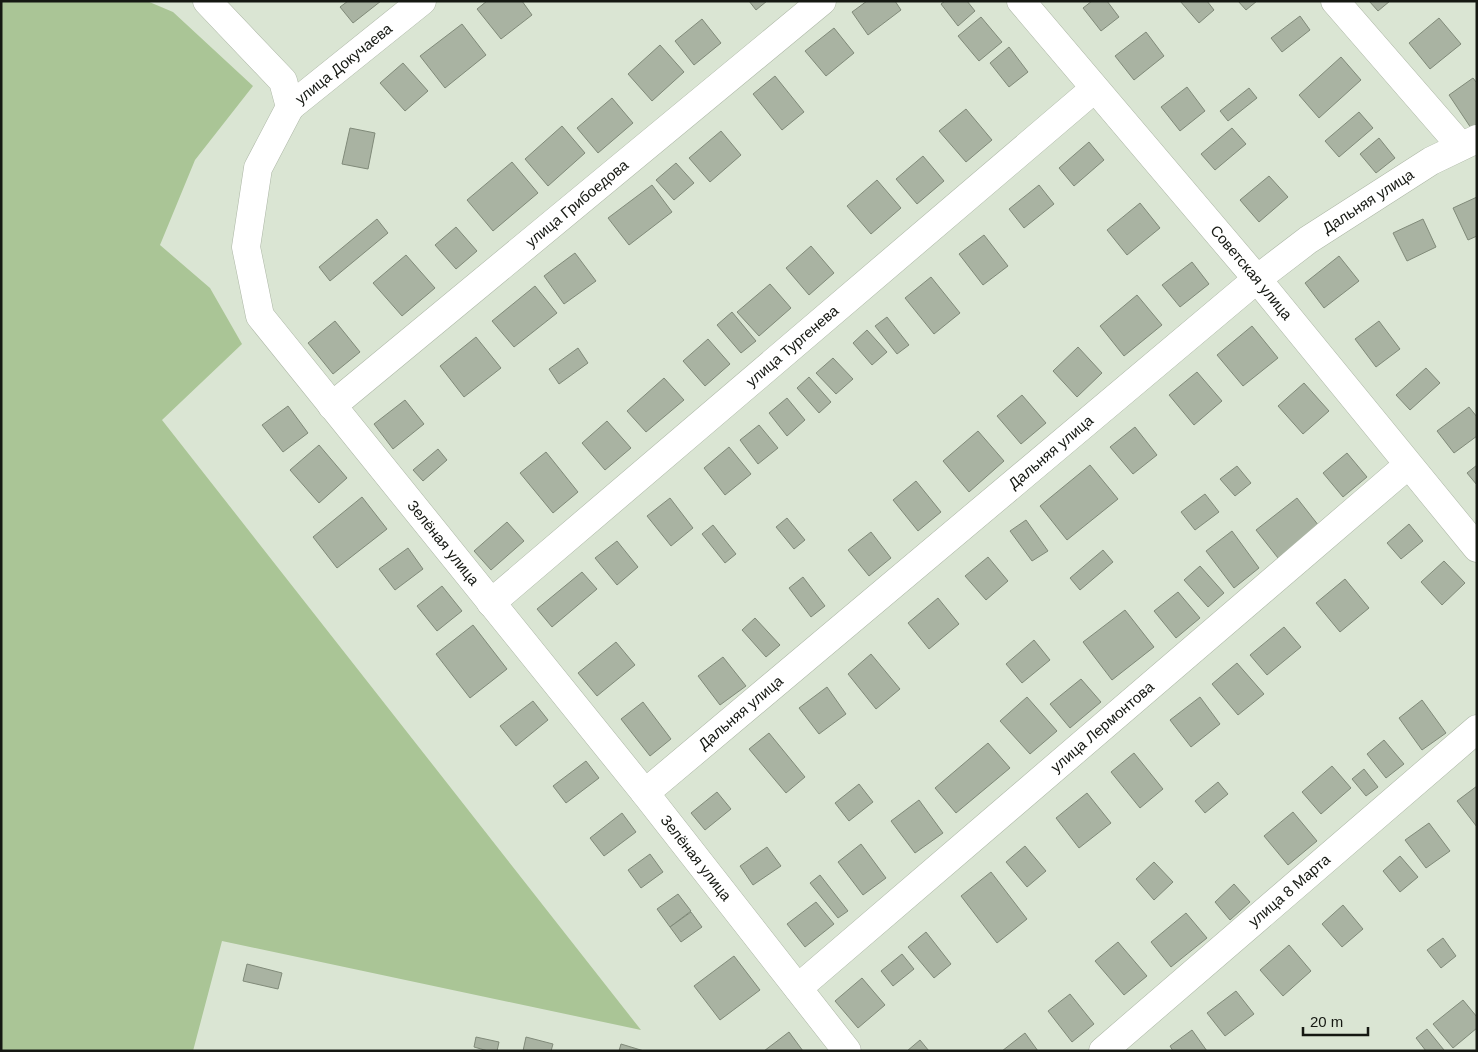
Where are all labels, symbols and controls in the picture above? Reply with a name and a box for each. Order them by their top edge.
street label: улица Докучаева [292,19,396,107]
street label: улица Грибоедова [522,155,632,250]
street label: Дальняя улица [1319,165,1417,236]
street label: Советская улица [1207,222,1296,323]
street label: улица Тургенева [742,301,842,390]
street label: Дальняя улица [1005,411,1097,492]
street label: Зелёная улица [404,497,483,589]
street label: Дальняя улица [695,671,787,753]
street label: улица Лермонтова [1047,677,1158,775]
street label: Зелёная улица [657,811,736,904]
street label: улица 8 Марта [1245,850,1334,930]
scale bar [1303,1004,1368,1036]
text: 20 m [1310,1013,1343,1030]

